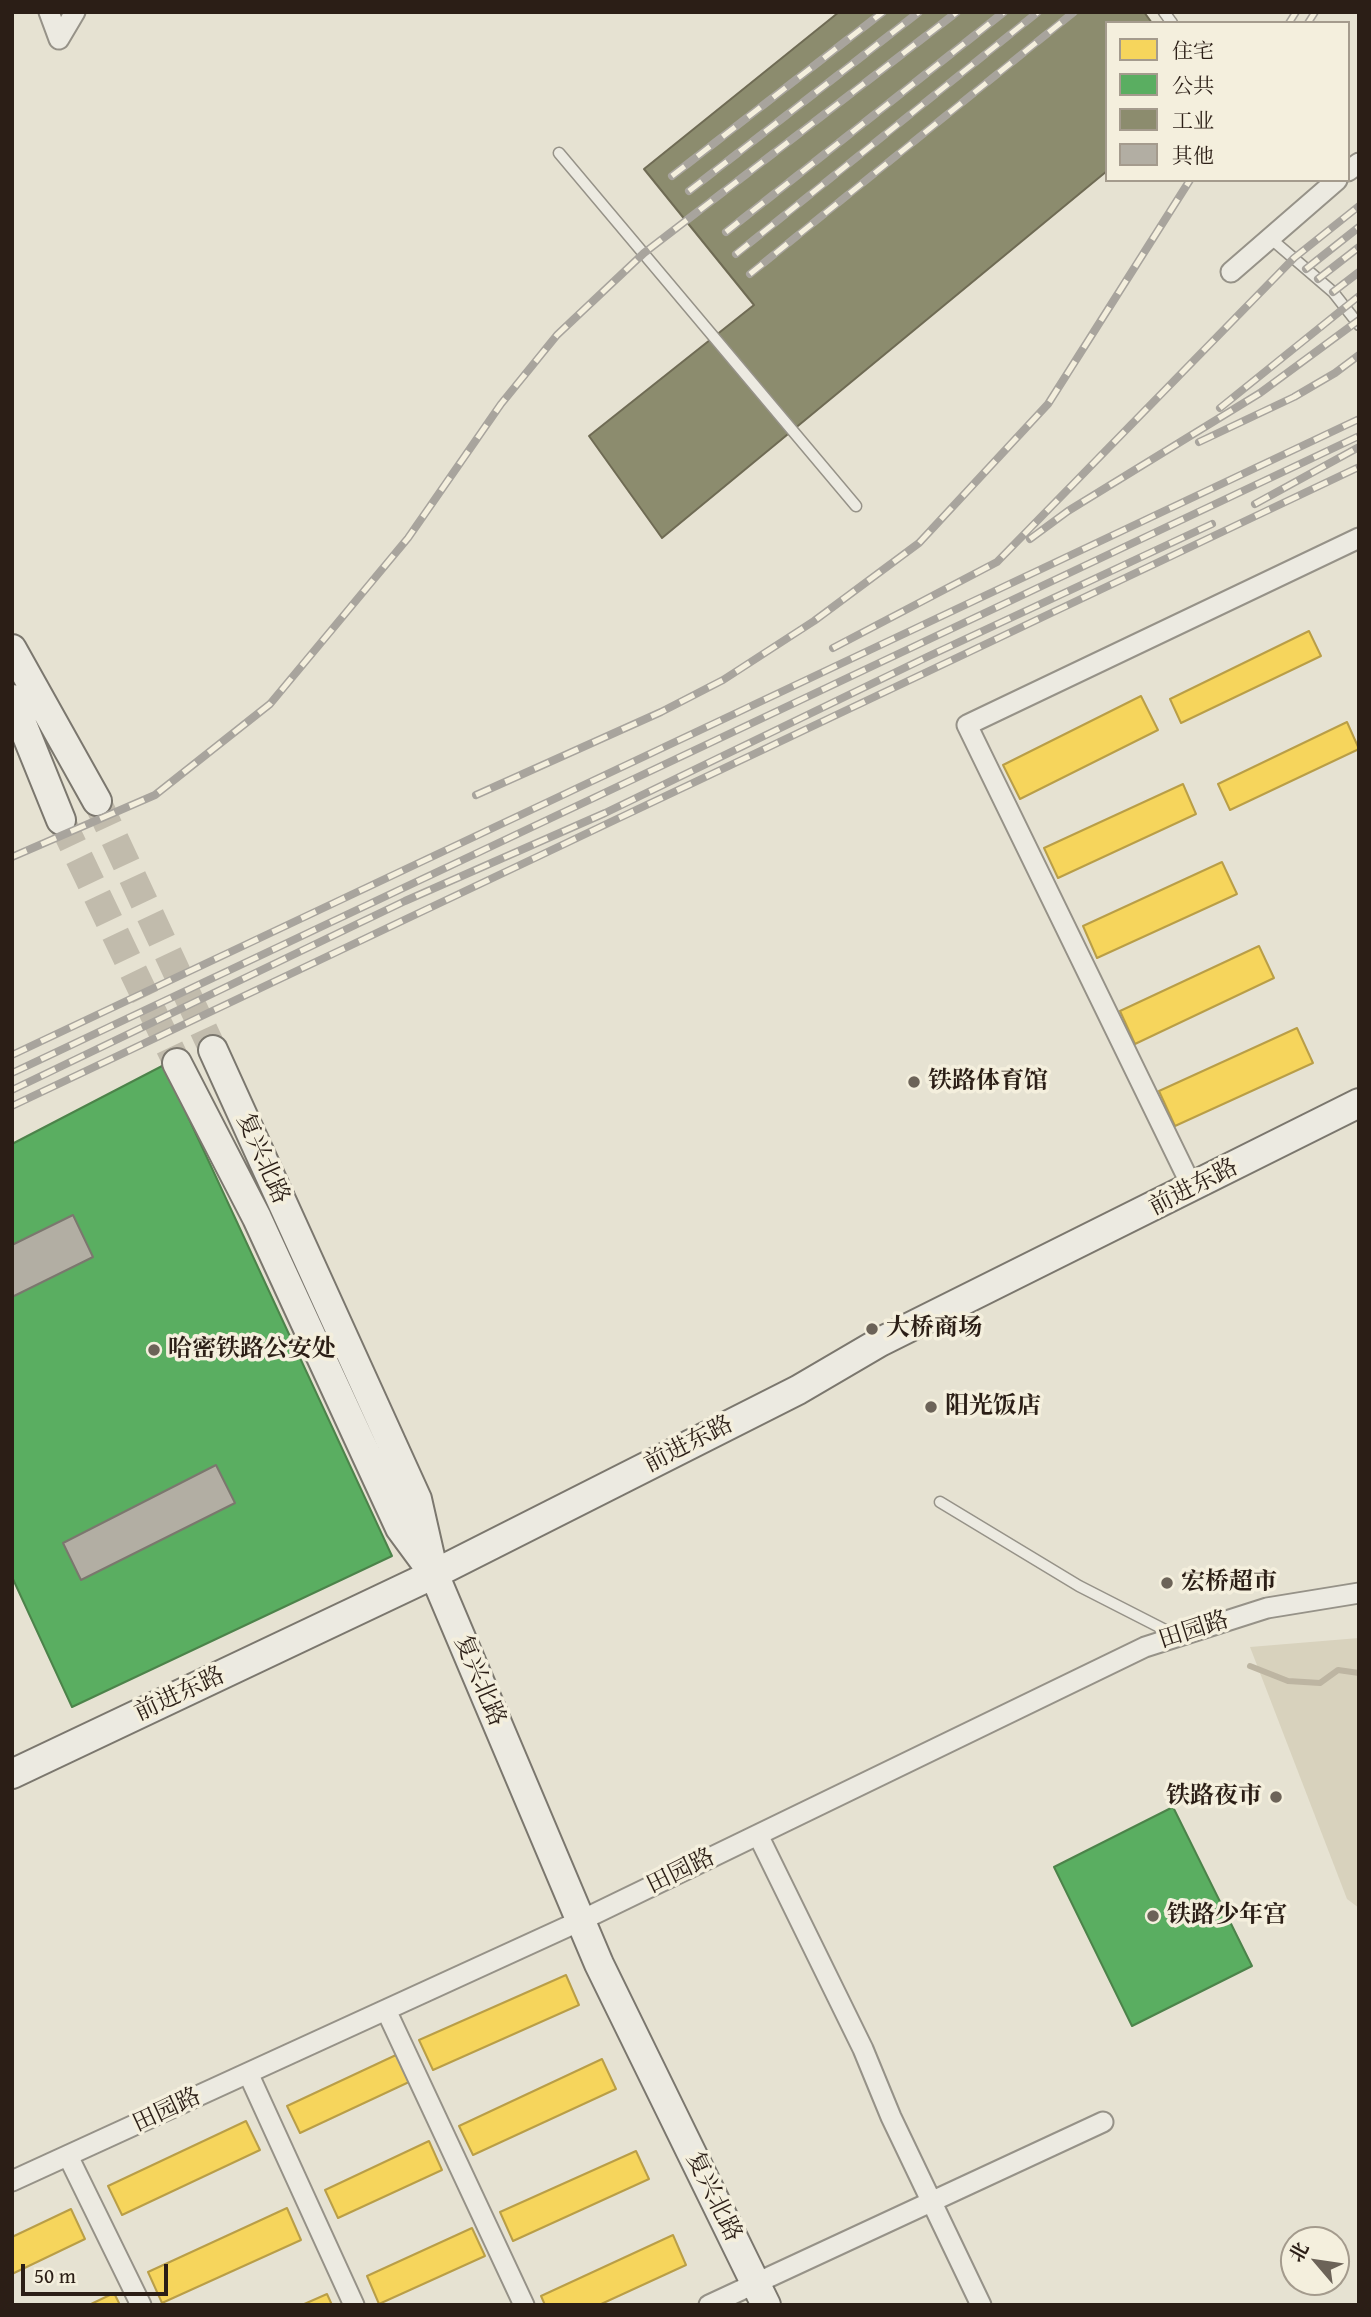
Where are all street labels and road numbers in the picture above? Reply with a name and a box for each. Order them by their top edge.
street label: 复兴北路 [229,1109,295,1209]
street label: 前进东路 [1145,1153,1243,1223]
street label: 前进东路 [640,1410,738,1480]
street label: 田园路 [1155,1606,1233,1656]
street label: 复兴北路 [447,1631,511,1731]
street label: 前进东路 [130,1662,230,1728]
street label: 田园路 [642,1843,720,1901]
street label: 田园路 [128,2083,206,2139]
street label: 复兴北路 [679,2148,747,2246]

